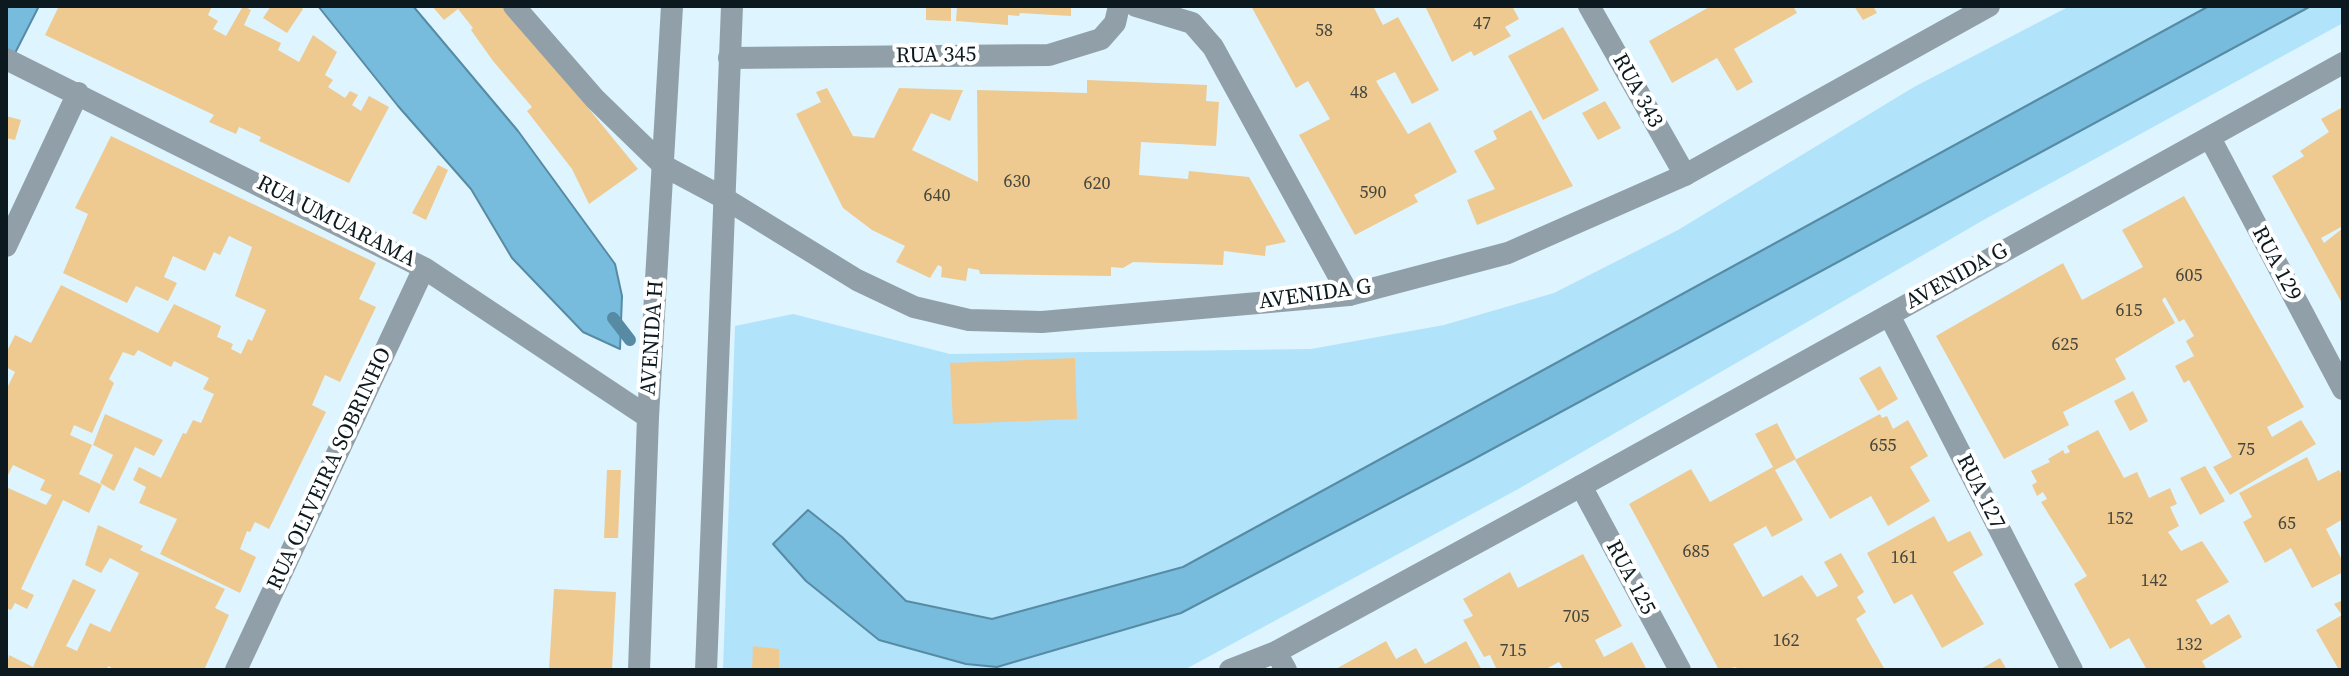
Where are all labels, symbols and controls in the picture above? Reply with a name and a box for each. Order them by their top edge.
house number: 47 [1473,13,1491,35]
house number: 58 [1315,20,1333,42]
street label: RUA 345 [895,42,977,70]
street label: RUA 343 [1606,49,1668,133]
house number: 48 [1350,82,1368,104]
street label: RUA UMUARAMA [252,170,420,274]
house number: 630 [1004,171,1030,193]
house number: 620 [1084,173,1110,195]
house number: 590 [1360,182,1386,204]
house number: 640 [924,185,950,207]
street label: RUA 129 [2245,222,2307,306]
street label: AVENIDA G [1901,238,2013,316]
house number: 605 [2176,265,2202,287]
street label: AVENIDA G [1257,274,1373,316]
street label: AVENIDA H [636,279,670,397]
house number: 615 [2116,300,2142,322]
house number: 625 [2052,334,2078,356]
street label: RUA OLIVEIRA SOBRINHO [262,344,398,594]
house number: 655 [1870,435,1896,457]
house number: 75 [2237,439,2255,461]
street label: RUA 127 [1950,450,2010,534]
house number: 152 [2107,508,2133,530]
house number: 65 [2278,513,2296,535]
street label: RUA 125 [1599,536,1661,620]
house number: 685 [1683,541,1709,563]
house number: 161 [1891,547,1917,569]
house number: 142 [2141,570,2167,592]
house number: 705 [1563,606,1589,628]
house number: 162 [1773,630,1799,652]
house number: 132 [2176,634,2202,656]
house number: 715 [1500,640,1526,662]

